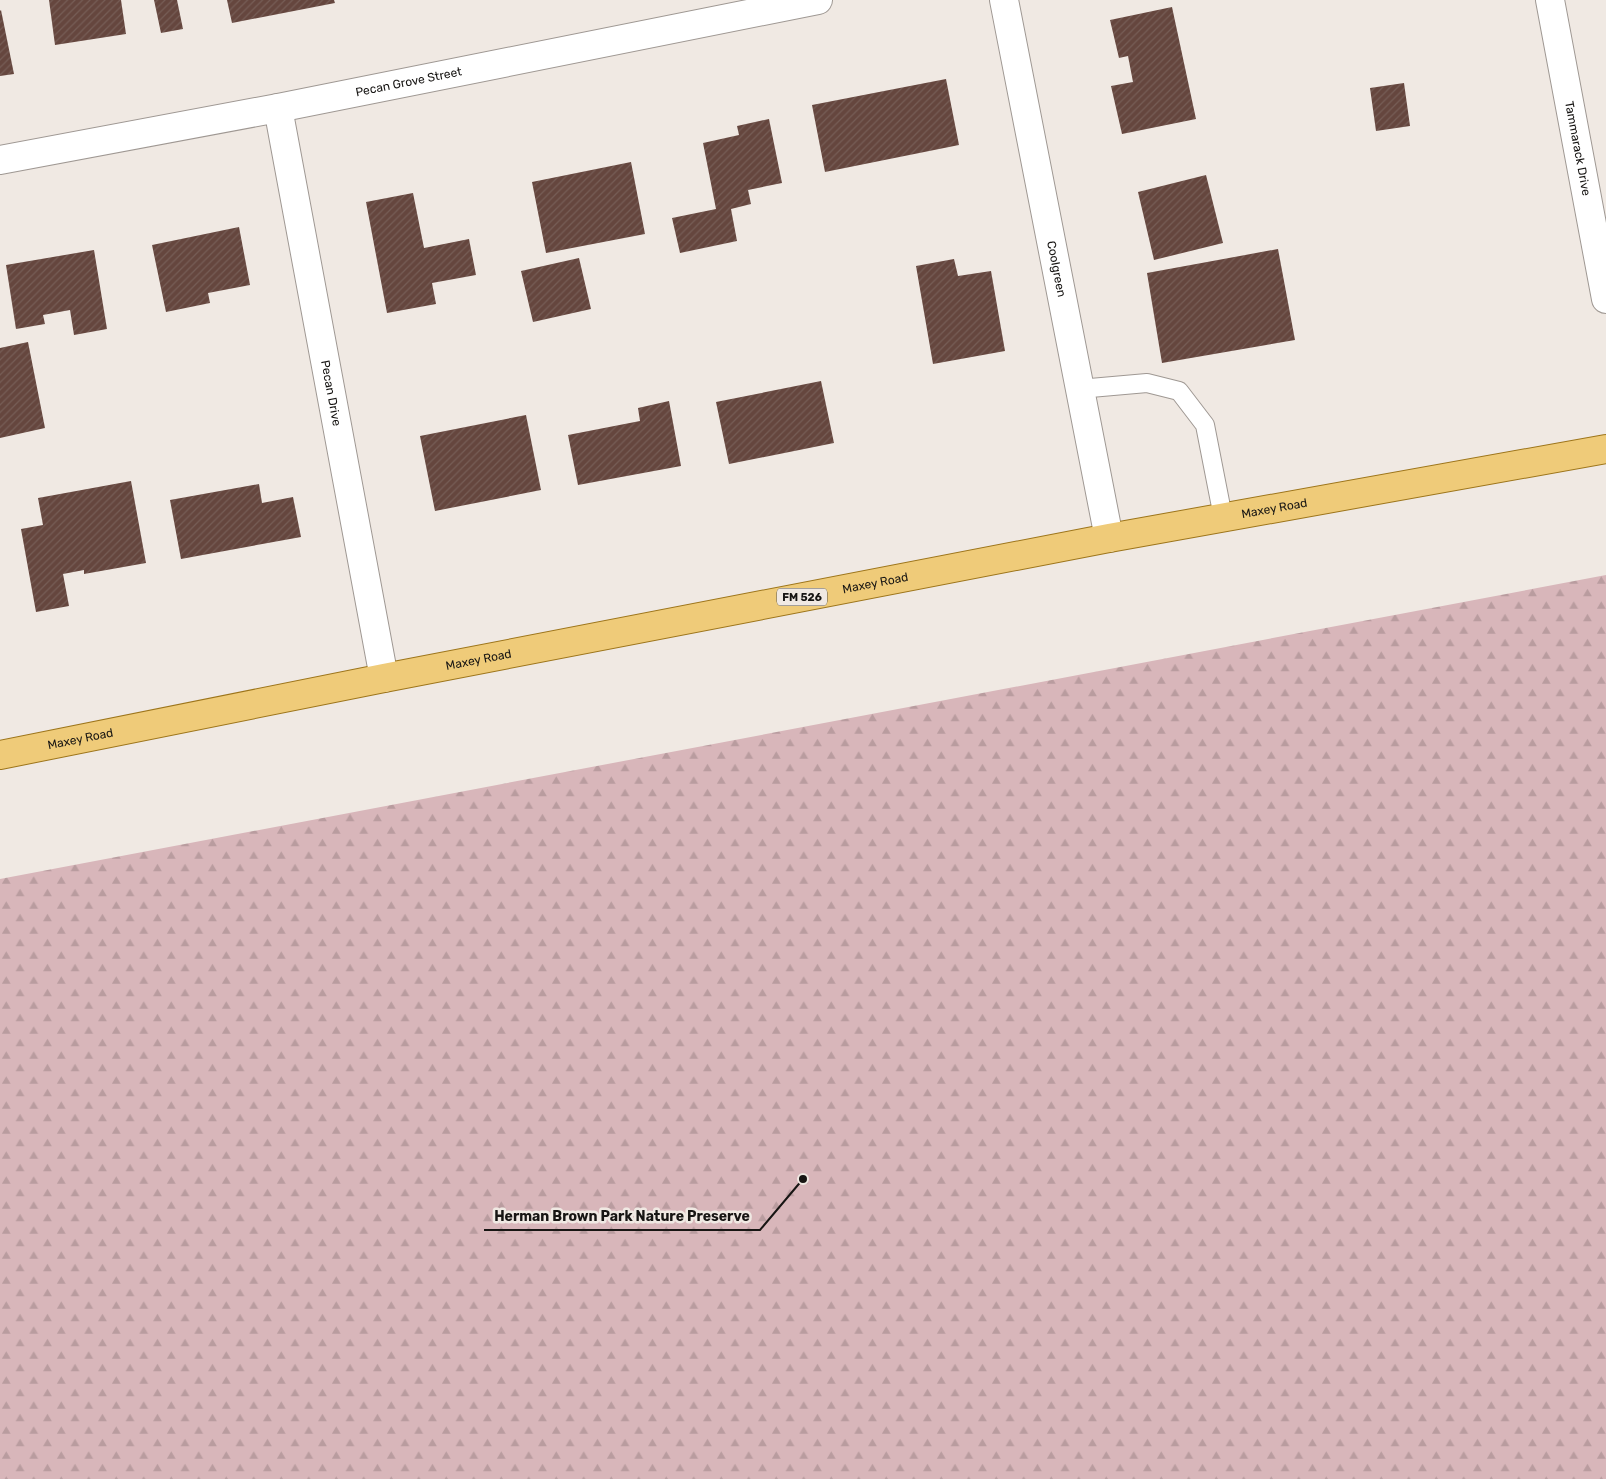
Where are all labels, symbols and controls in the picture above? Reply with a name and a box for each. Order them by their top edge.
street label: Pecan Grove Street [354,64,463,99]
street label: Tammarack Drive [1562,100,1594,197]
street label: Coolgreen [1044,240,1069,298]
street label: Pecan Drive [318,359,344,427]
street label: Maxey Road [1240,496,1308,521]
street label: Maxey Road [841,570,909,596]
road number: FM 526 [777,588,827,606]
street label: Maxey Road [445,647,513,673]
street label: Maxey Road [46,725,114,752]
callout: Herman Brown Park Nature Preserve [484,1201,760,1230]
text: Herman Brown Park Nature Preserve [494,1208,750,1225]

